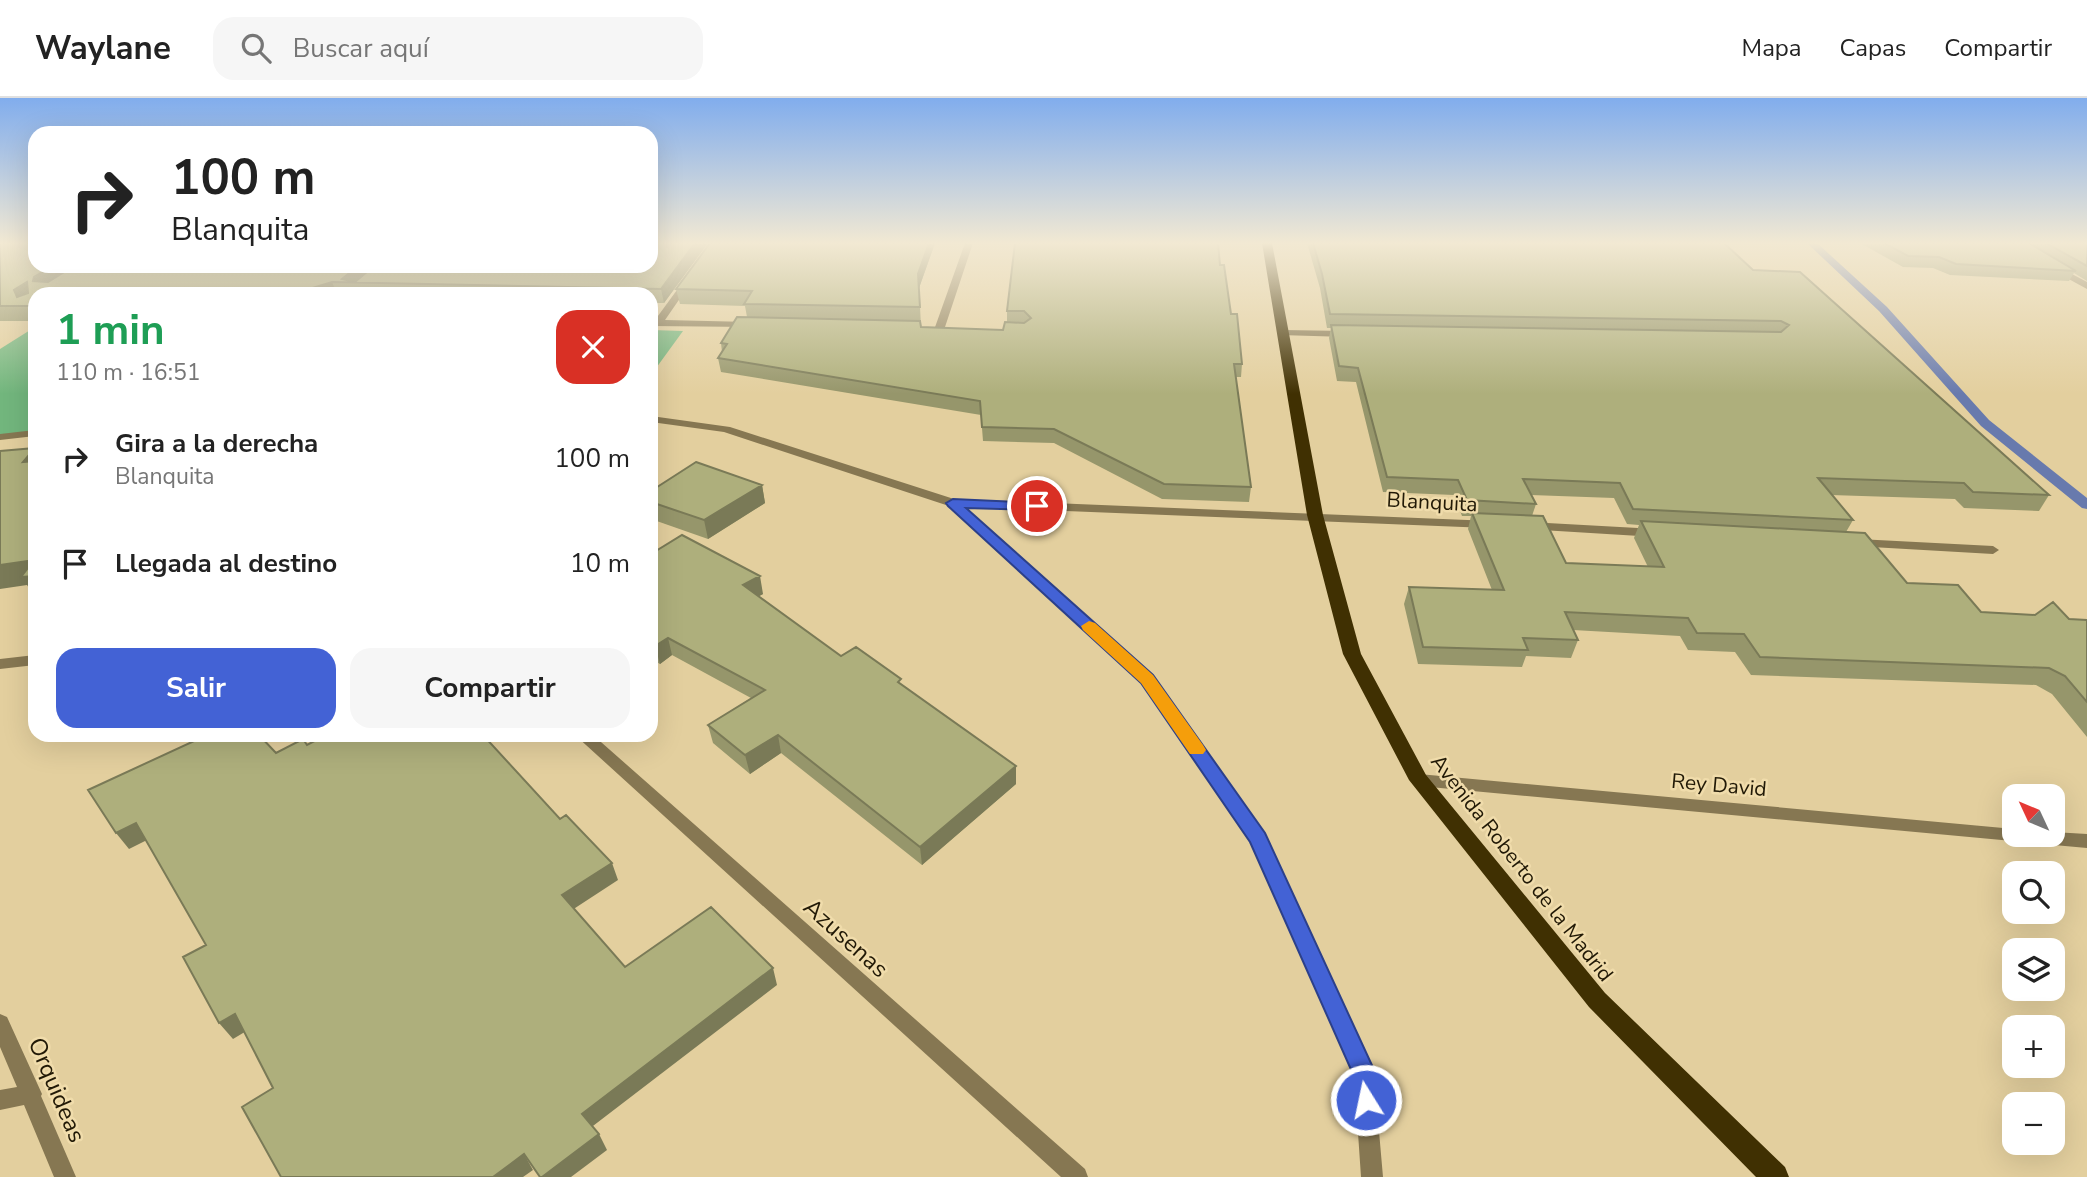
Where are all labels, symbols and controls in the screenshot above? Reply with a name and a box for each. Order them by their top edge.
search box [213,17,703,80]
text: Waylane [35,26,171,71]
icon: search [237,29,275,67]
text: Buscar aquí [293,31,429,66]
text: Mapa [1742,32,1802,64]
text: Capas [1840,32,1906,64]
text: Compartir [1944,32,2052,64]
text: 100 m [171,144,315,211]
icon: right [56,154,147,245]
text: Blanquita [171,208,309,251]
text: 1 min [56,302,165,359]
button: close [556,310,630,384]
text: 110 m · 16:51 [56,357,201,388]
text: Gira a la derecha [115,426,318,461]
icon: right [56,440,94,478]
text: 100 m [554,441,630,476]
text: Blanquita [115,461,215,492]
pin [1007,476,1067,536]
street label: Blanquita [1386,486,1478,518]
icon: arrive [1018,487,1056,525]
icon: arrive [56,545,94,583]
text: Llegada al destino [115,546,337,581]
text: 10 m [570,546,630,581]
button: Salir [56,648,336,728]
button: Compartir [350,648,630,728]
street label: Avenida Roberto de la Madrid [1424,749,1620,987]
street label: Rey David [1670,767,1768,803]
north arrow [2002,784,2065,847]
map controls [2002,784,2065,1155]
button: search [2002,861,2065,924]
street label: Azusenas [797,891,895,985]
button: layers [2002,938,2065,1001]
button: + [2002,1015,2065,1078]
street label: Orquideas [21,1033,93,1147]
position arrow [1329,1063,1403,1137]
button: − [2002,1092,2065,1155]

